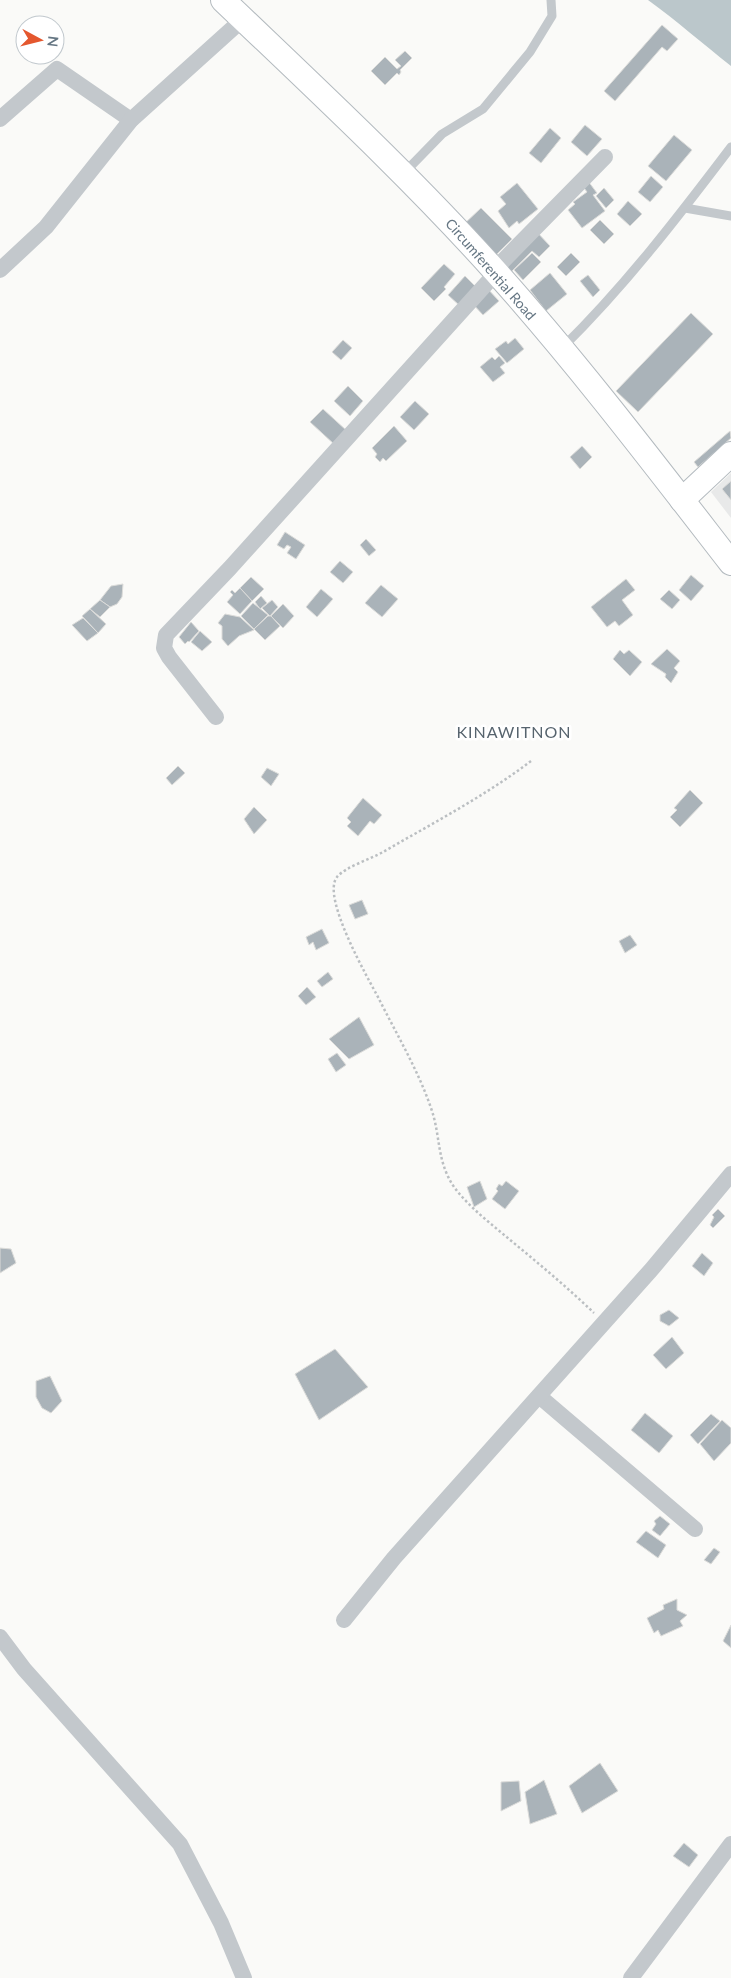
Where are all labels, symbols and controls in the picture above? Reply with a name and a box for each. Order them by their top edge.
north arrow [15,15,65,65]
text: N [44,35,62,48]
street label: Circumferential Road [442,215,540,323]
district label: KINAWITNON [456,722,572,741]

